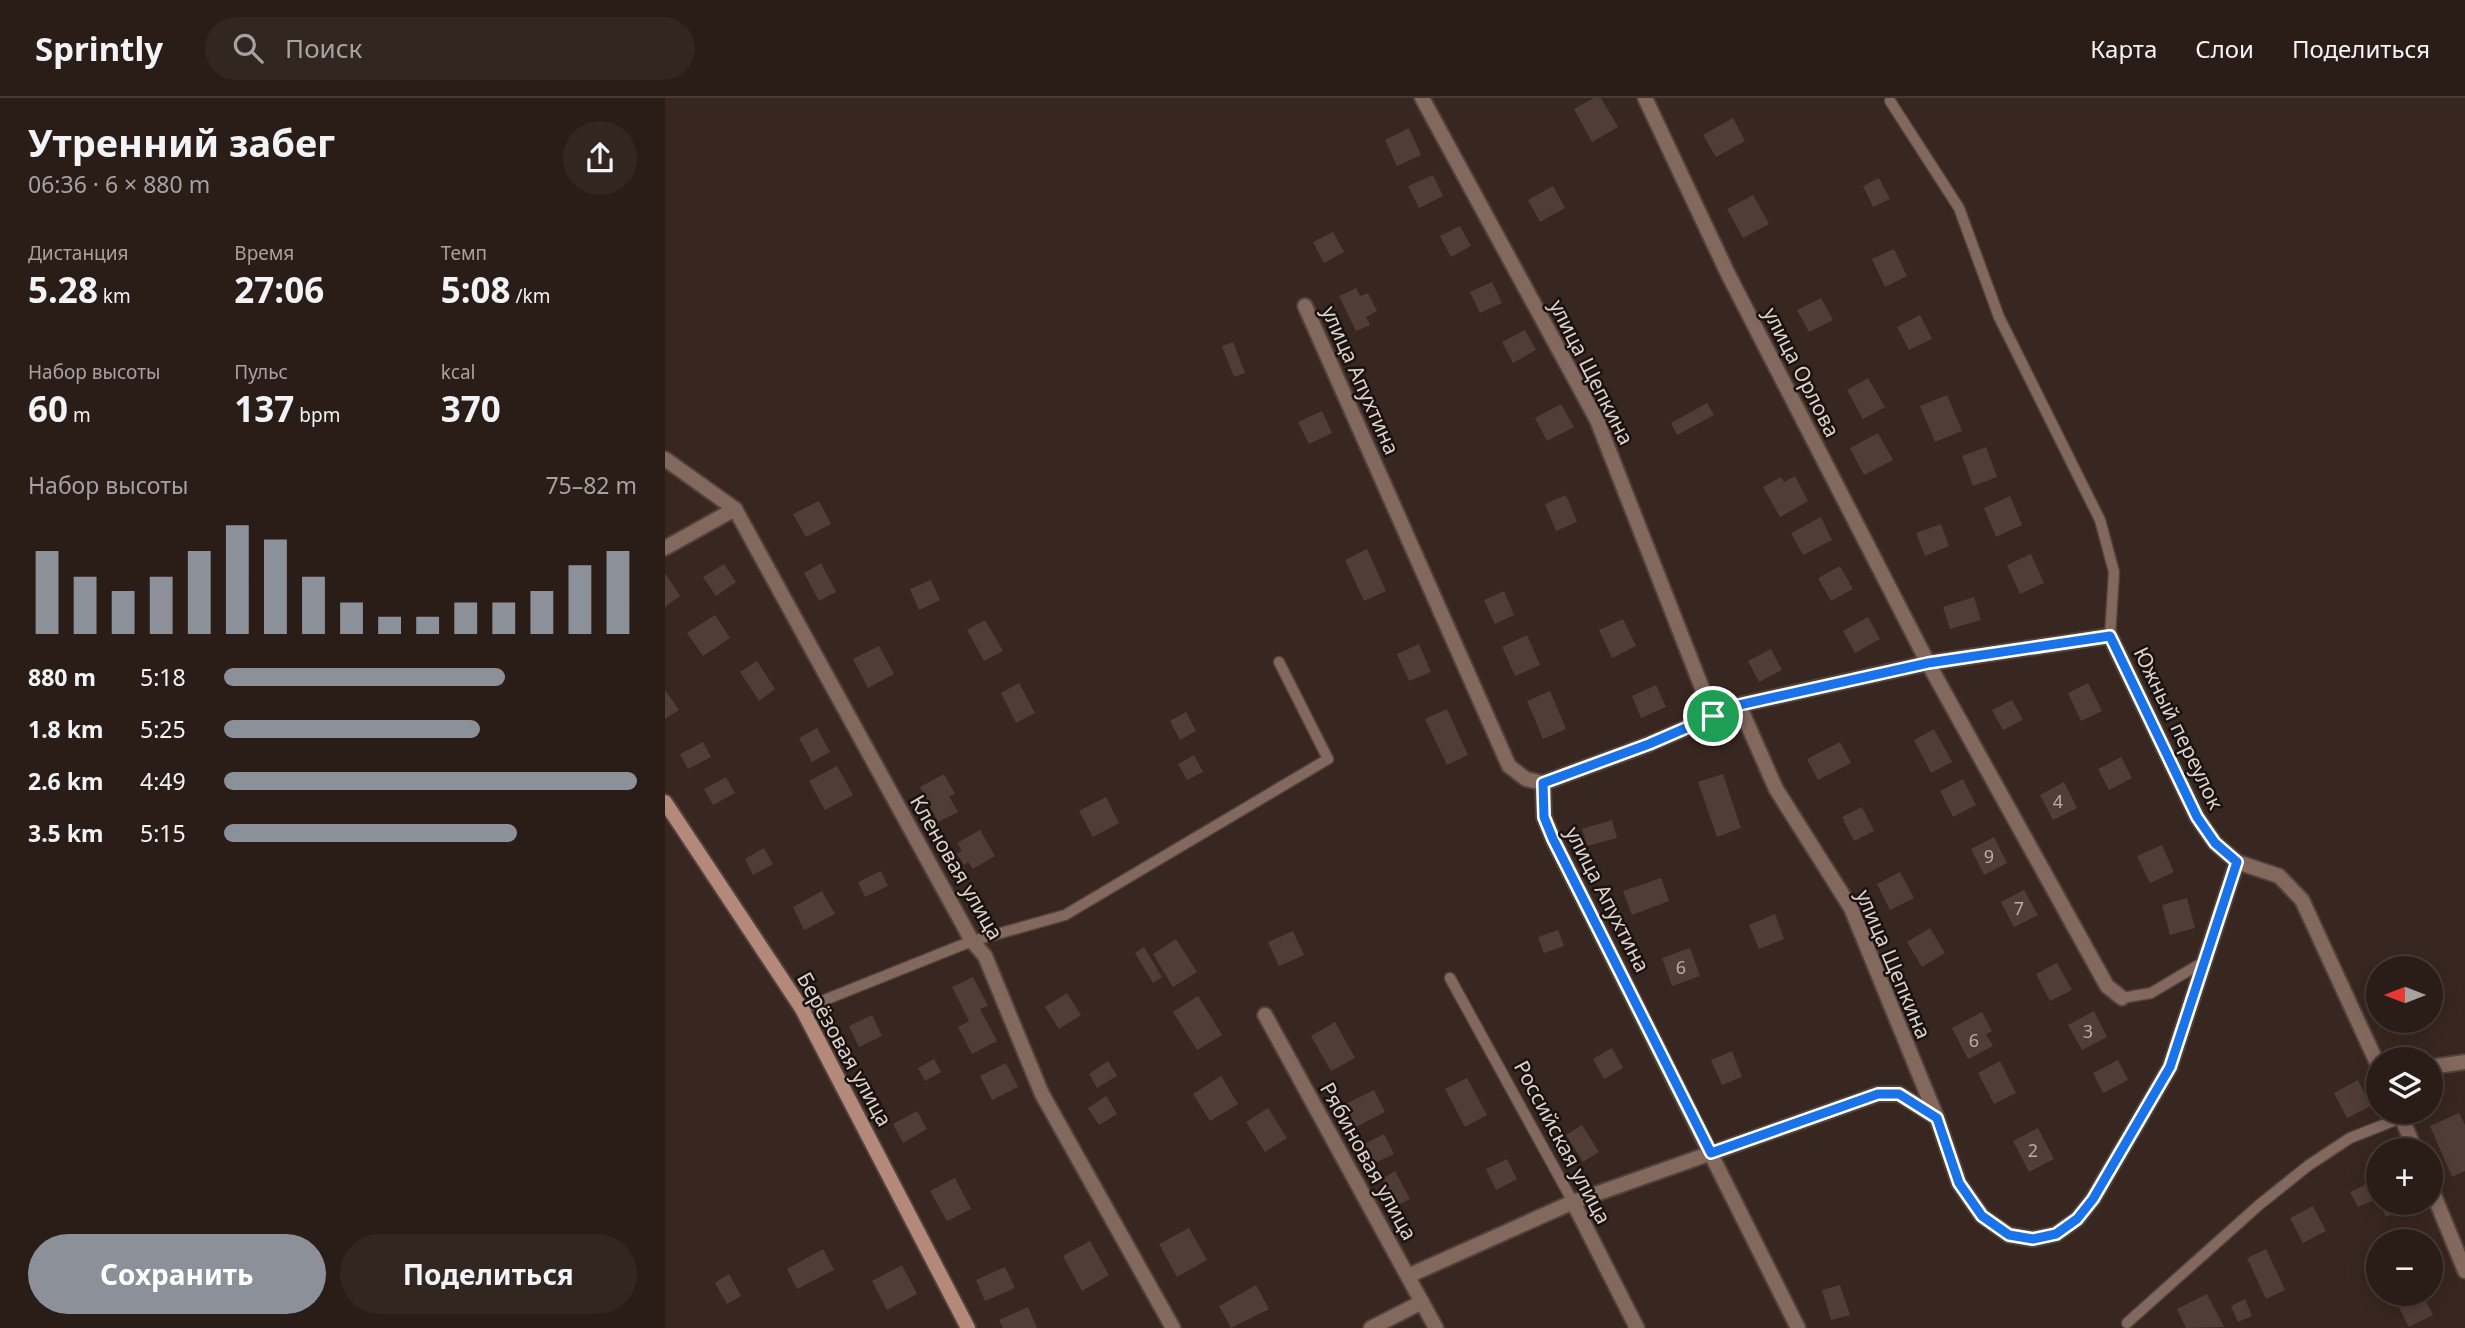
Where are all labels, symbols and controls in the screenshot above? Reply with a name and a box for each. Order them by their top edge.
search box [205,17,695,80]
text: Sprintly [35,26,163,71]
icon: search [229,29,267,67]
text: Поиск [285,30,362,66]
text: Карта [2090,32,2157,65]
text: Слои [2195,32,2254,65]
text: Поделиться [2292,32,2430,65]
text: Утренний забег [28,116,335,168]
button: share [563,121,637,195]
text: 06:36 · 6 × 880 m [28,168,210,200]
text: Дистанция [28,240,128,266]
text: Время [234,240,294,266]
text: Темп [441,240,487,266]
text: 5.28 [28,266,98,313]
text: 27:06 [234,266,324,313]
text: 5:08 [441,266,511,313]
text: km [98,283,131,309]
text: /km [511,283,550,309]
street label: улица Щепкина [1543,295,1641,449]
street label: улица Апухтина [1316,301,1406,459]
street label: улица Орлова [1757,302,1847,442]
text: Набор высоты [28,359,160,385]
text: Пульс [234,359,288,385]
text: kcal [441,359,475,385]
text: 60 [28,385,68,432]
text: 137 [234,385,294,432]
text: 370 [441,385,501,432]
text: m [68,402,91,428]
text: bpm [294,402,340,428]
text: Набор высоты [28,469,188,501]
text: 75–82 m [545,469,637,501]
street label: Южный переулок [2128,642,2230,814]
text: 880 m [28,661,96,693]
text: 5:18 [140,661,186,693]
pin [1683,686,1743,746]
icon: arrive [1694,697,1732,735]
text: 1.8 km [28,713,103,745]
text: 5:25 [140,713,186,745]
text: 2.6 km [28,765,103,797]
text: 4:49 [140,765,186,797]
street label: Кленовая улица [904,789,1010,945]
house number: 4 [2053,789,2063,813]
text: 3.5 km [28,817,103,849]
text: 5:15 [140,817,186,849]
street label: улица Апухтина [1559,821,1657,977]
house number: 9 [1984,844,1994,868]
street label: улица Щепкина [1850,885,1938,1043]
house number: 7 [2014,896,2024,920]
house number: 6 [1676,955,1686,979]
north arrow [2366,956,2443,1032]
map controls [2366,956,2443,1306]
street label: Берёзовая улица [791,967,899,1131]
house number: 3 [2083,1019,2093,1043]
house number: 6 [1969,1028,1979,1052]
button: layers [2366,1047,2443,1124]
street label: Российская улица [1508,1055,1618,1229]
street label: Рябиновая улица [1314,1077,1424,1245]
house number: 2 [2028,1138,2038,1162]
button: + [2366,1138,2443,1215]
button: − [2366,1229,2443,1306]
button: Сохранить [28,1234,326,1314]
button: Поделиться [340,1234,637,1314]

